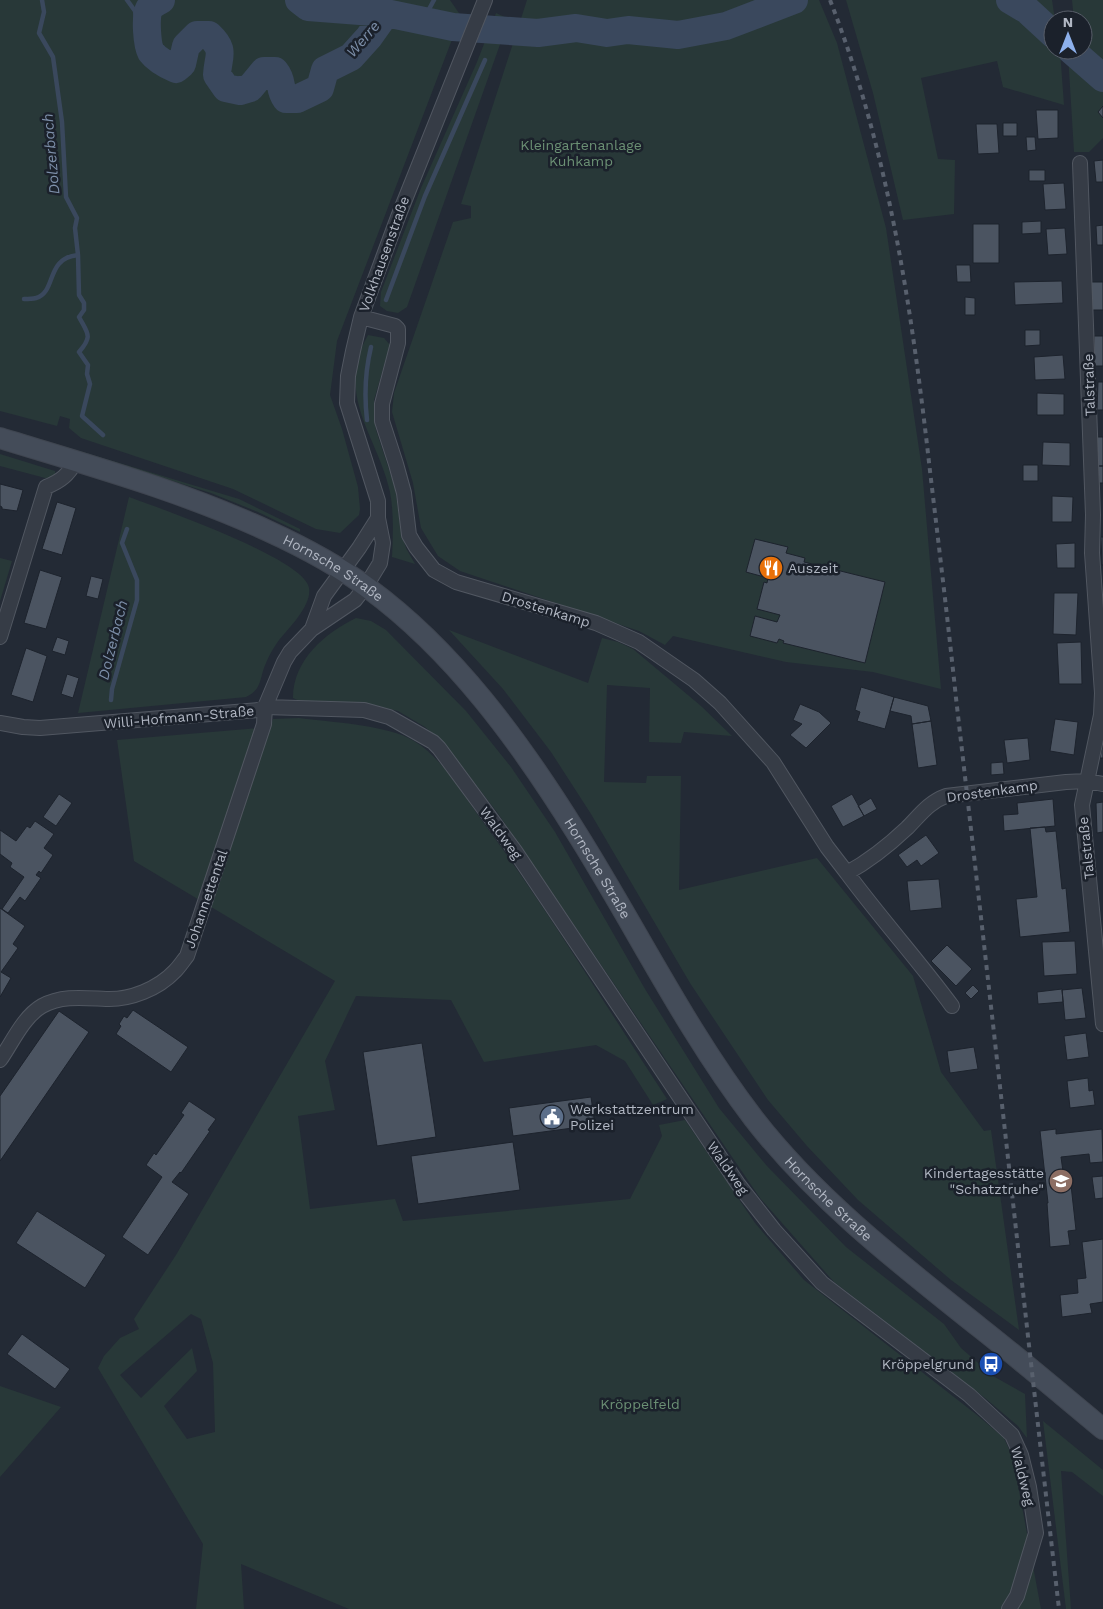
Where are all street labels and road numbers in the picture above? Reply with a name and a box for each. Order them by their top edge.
street label: Volkhausenstraße [356,194,412,314]
street label: Talstraße [1080,353,1098,417]
street label: Hornsche Straße [281,531,387,605]
street label: Drostenkamp [500,588,592,630]
street label: Willi-Hofmann-Straße [103,702,255,732]
street label: Drostenkamp [945,777,1039,805]
street label: Waldweg [477,804,526,863]
street label: Hornsche Straße [561,815,634,922]
street label: Talstraße [1075,816,1097,880]
street label: Johannettental [182,847,231,951]
street label: Waldweg [704,1138,752,1198]
street label: Hornsche Straße [782,1153,875,1244]
street label: Waldweg [1008,1445,1038,1508]

